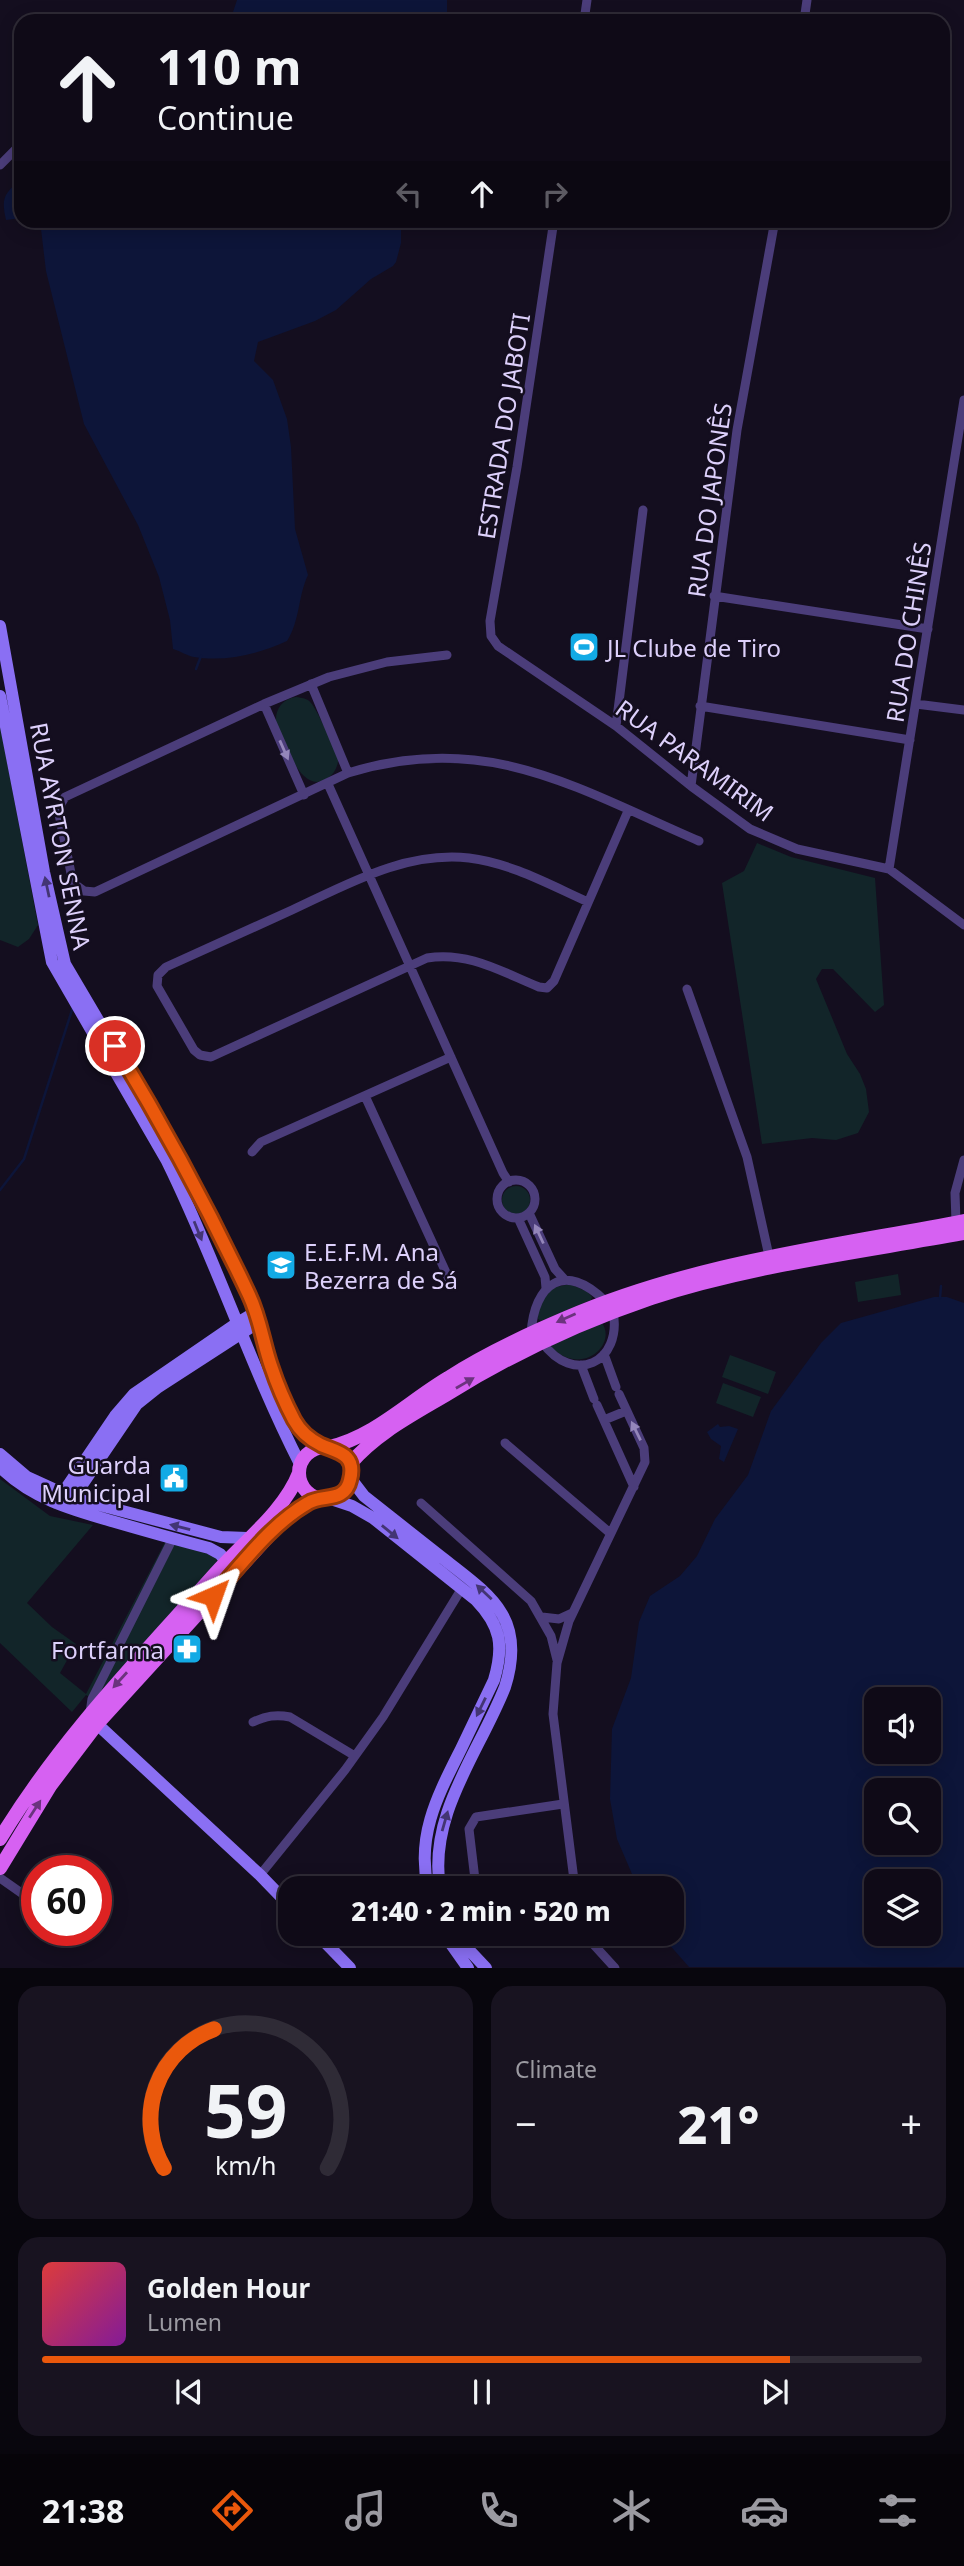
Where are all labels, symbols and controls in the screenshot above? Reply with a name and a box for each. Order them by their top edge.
text: 110 m [157,33,302,99]
icon: ahead [42,42,133,133]
text: Continue [157,96,294,139]
icon: left [390,175,428,213]
icon: ahead [463,175,501,213]
icon: right [536,175,574,213]
street label: ESTRADA DO JABOTI [469,311,537,541]
street label: RUA DO JAPONÊS [679,401,739,599]
street label: RUA DO CHINÊS [877,539,939,725]
sports icon: JL Clube de Tiro [567,630,601,664]
place label: JL Clube de Tiro [605,631,781,664]
street label: RUA PARAMIRIM [609,692,781,828]
street label: RUA AYRTON SENNA [23,720,99,953]
one-way arrow [279,739,290,760]
one-way arrow [42,876,53,898]
pin [85,1016,145,1076]
icon: arrive [96,1027,134,1065]
one-way arrow [193,1221,204,1242]
one-way arrow [533,1224,545,1244]
place label: E.E.F.M. Ana Bezerra de Sá [304,1235,458,1296]
school or university icon: E.E.F.M. Ana Bezerra de Sá [264,1248,298,1282]
one-way arrow [555,1313,576,1324]
one-way arrow [455,1377,475,1389]
one-way arrow [630,1421,641,1441]
place label: Guarda Municipal [41,1448,151,1509]
public building icon: Guarda Municipal [157,1461,191,1495]
one-way arrow [169,1521,191,1532]
one-way arrow [380,1524,398,1539]
position arrow [176,1559,250,1633]
one-way arrow [476,1584,493,1600]
pharmacy icon: Fortfarma [170,1632,204,1666]
place label: Fortfarma [51,1633,164,1666]
one-way arrow [112,1671,128,1689]
map controls [864,1687,941,1946]
button: sound [864,1687,941,1764]
one-way arrow [475,1697,487,1717]
button: search [864,1778,941,1855]
one-way arrow [28,1800,41,1819]
one-way arrow [440,1810,450,1831]
speed limit sign: 60 [21,1855,112,1946]
button: layers [864,1869,941,1946]
text: 21:40 · 2 min · 520 m [351,1893,611,1929]
text: Climate [515,2053,597,2085]
text: 59 [204,2061,287,2160]
text: 21° [677,2088,760,2159]
text: − [515,2097,537,2149]
text: + [900,2097,922,2149]
text: km/h [215,2148,276,2182]
text: Golden Hour [147,2270,310,2306]
text: Lumen [147,2306,222,2338]
icon: previous [170,2373,208,2411]
icon: pause [463,2373,501,2411]
icon: next [756,2373,794,2411]
icon: directions [208,2486,257,2535]
icon: music [341,2486,390,2535]
icon: phone [474,2486,523,2535]
icon: climate [607,2486,656,2535]
icon: car [740,2486,789,2535]
icon: filters [873,2486,922,2535]
text: 21:38 [42,2489,124,2532]

